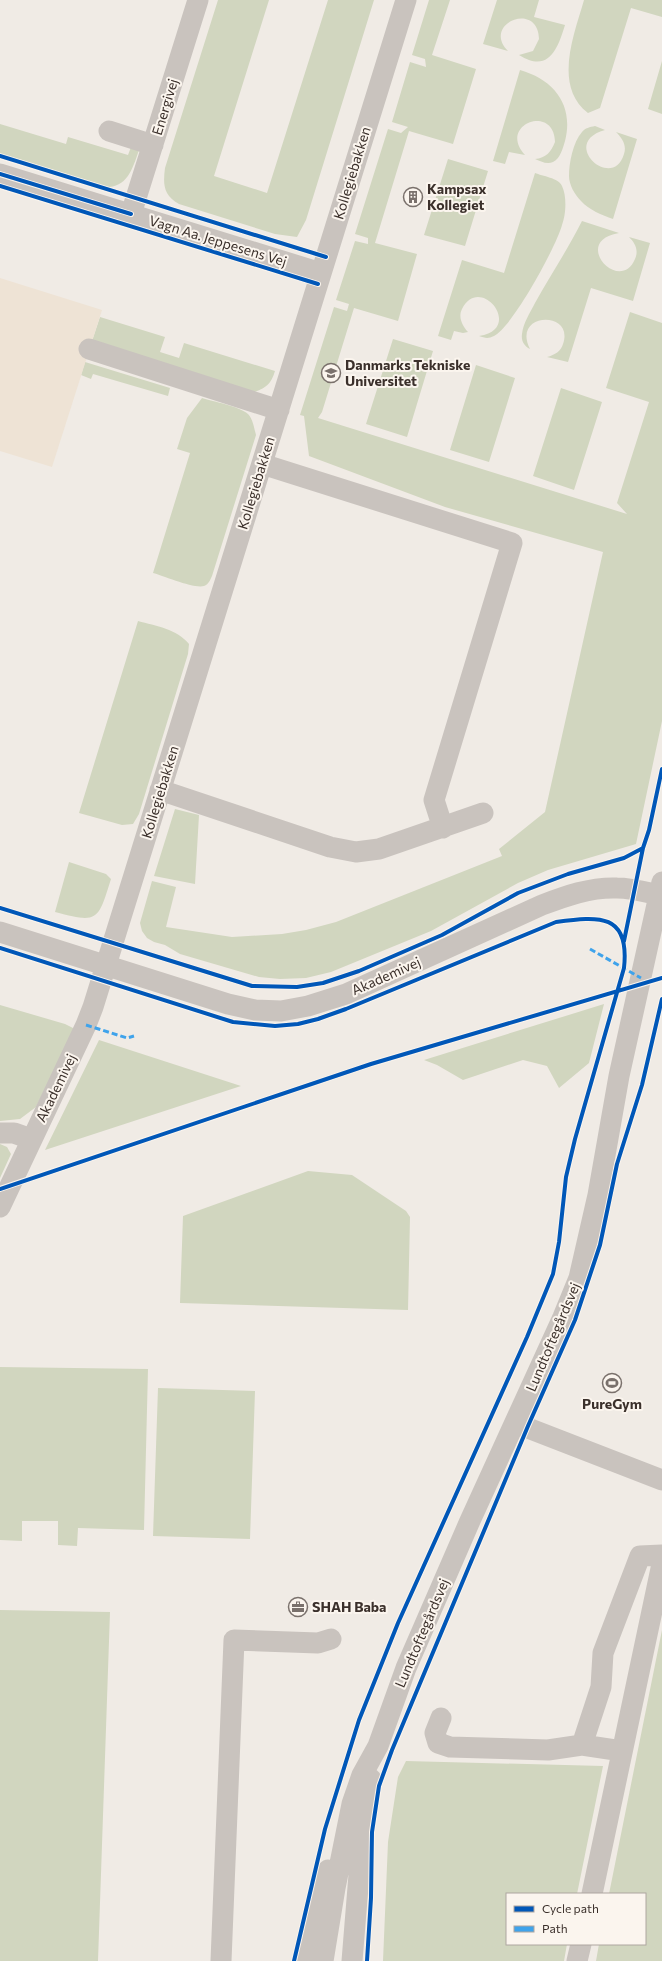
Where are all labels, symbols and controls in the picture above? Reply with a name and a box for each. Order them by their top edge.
street label: Energivej [148,76,181,137]
street label: Kollegiebakken [329,124,374,221]
place label: Kampsax Kollegiet [427,180,486,213]
building icon: Kampsax Kollegiet [402,186,424,208]
street label: Vagn Aa. Jeppesens Vej [147,211,289,270]
place label: Danmarks Tekniske Universitet [345,356,470,389]
school or university icon: Danmarks Tekniske Universitet [320,362,342,384]
street label: Kollegiebakken [233,434,278,531]
street label: Kollegiebakken [137,743,182,840]
street label: Akademivej [349,953,423,998]
street label: Akademivej [32,1051,79,1125]
street label: Lundtoftegårdsvej [522,1280,583,1394]
sports icon: PureGym [601,1372,623,1394]
place label: PureGym [582,1395,642,1412]
street label: Lundtoftegårdsvej [391,1576,452,1690]
office icon: SHAH Baba [287,1596,309,1618]
place label: SHAH Baba [312,1598,386,1615]
legend [506,1893,646,1945]
text: Cycle path [542,1901,599,1915]
text: Path [542,1921,568,1935]

